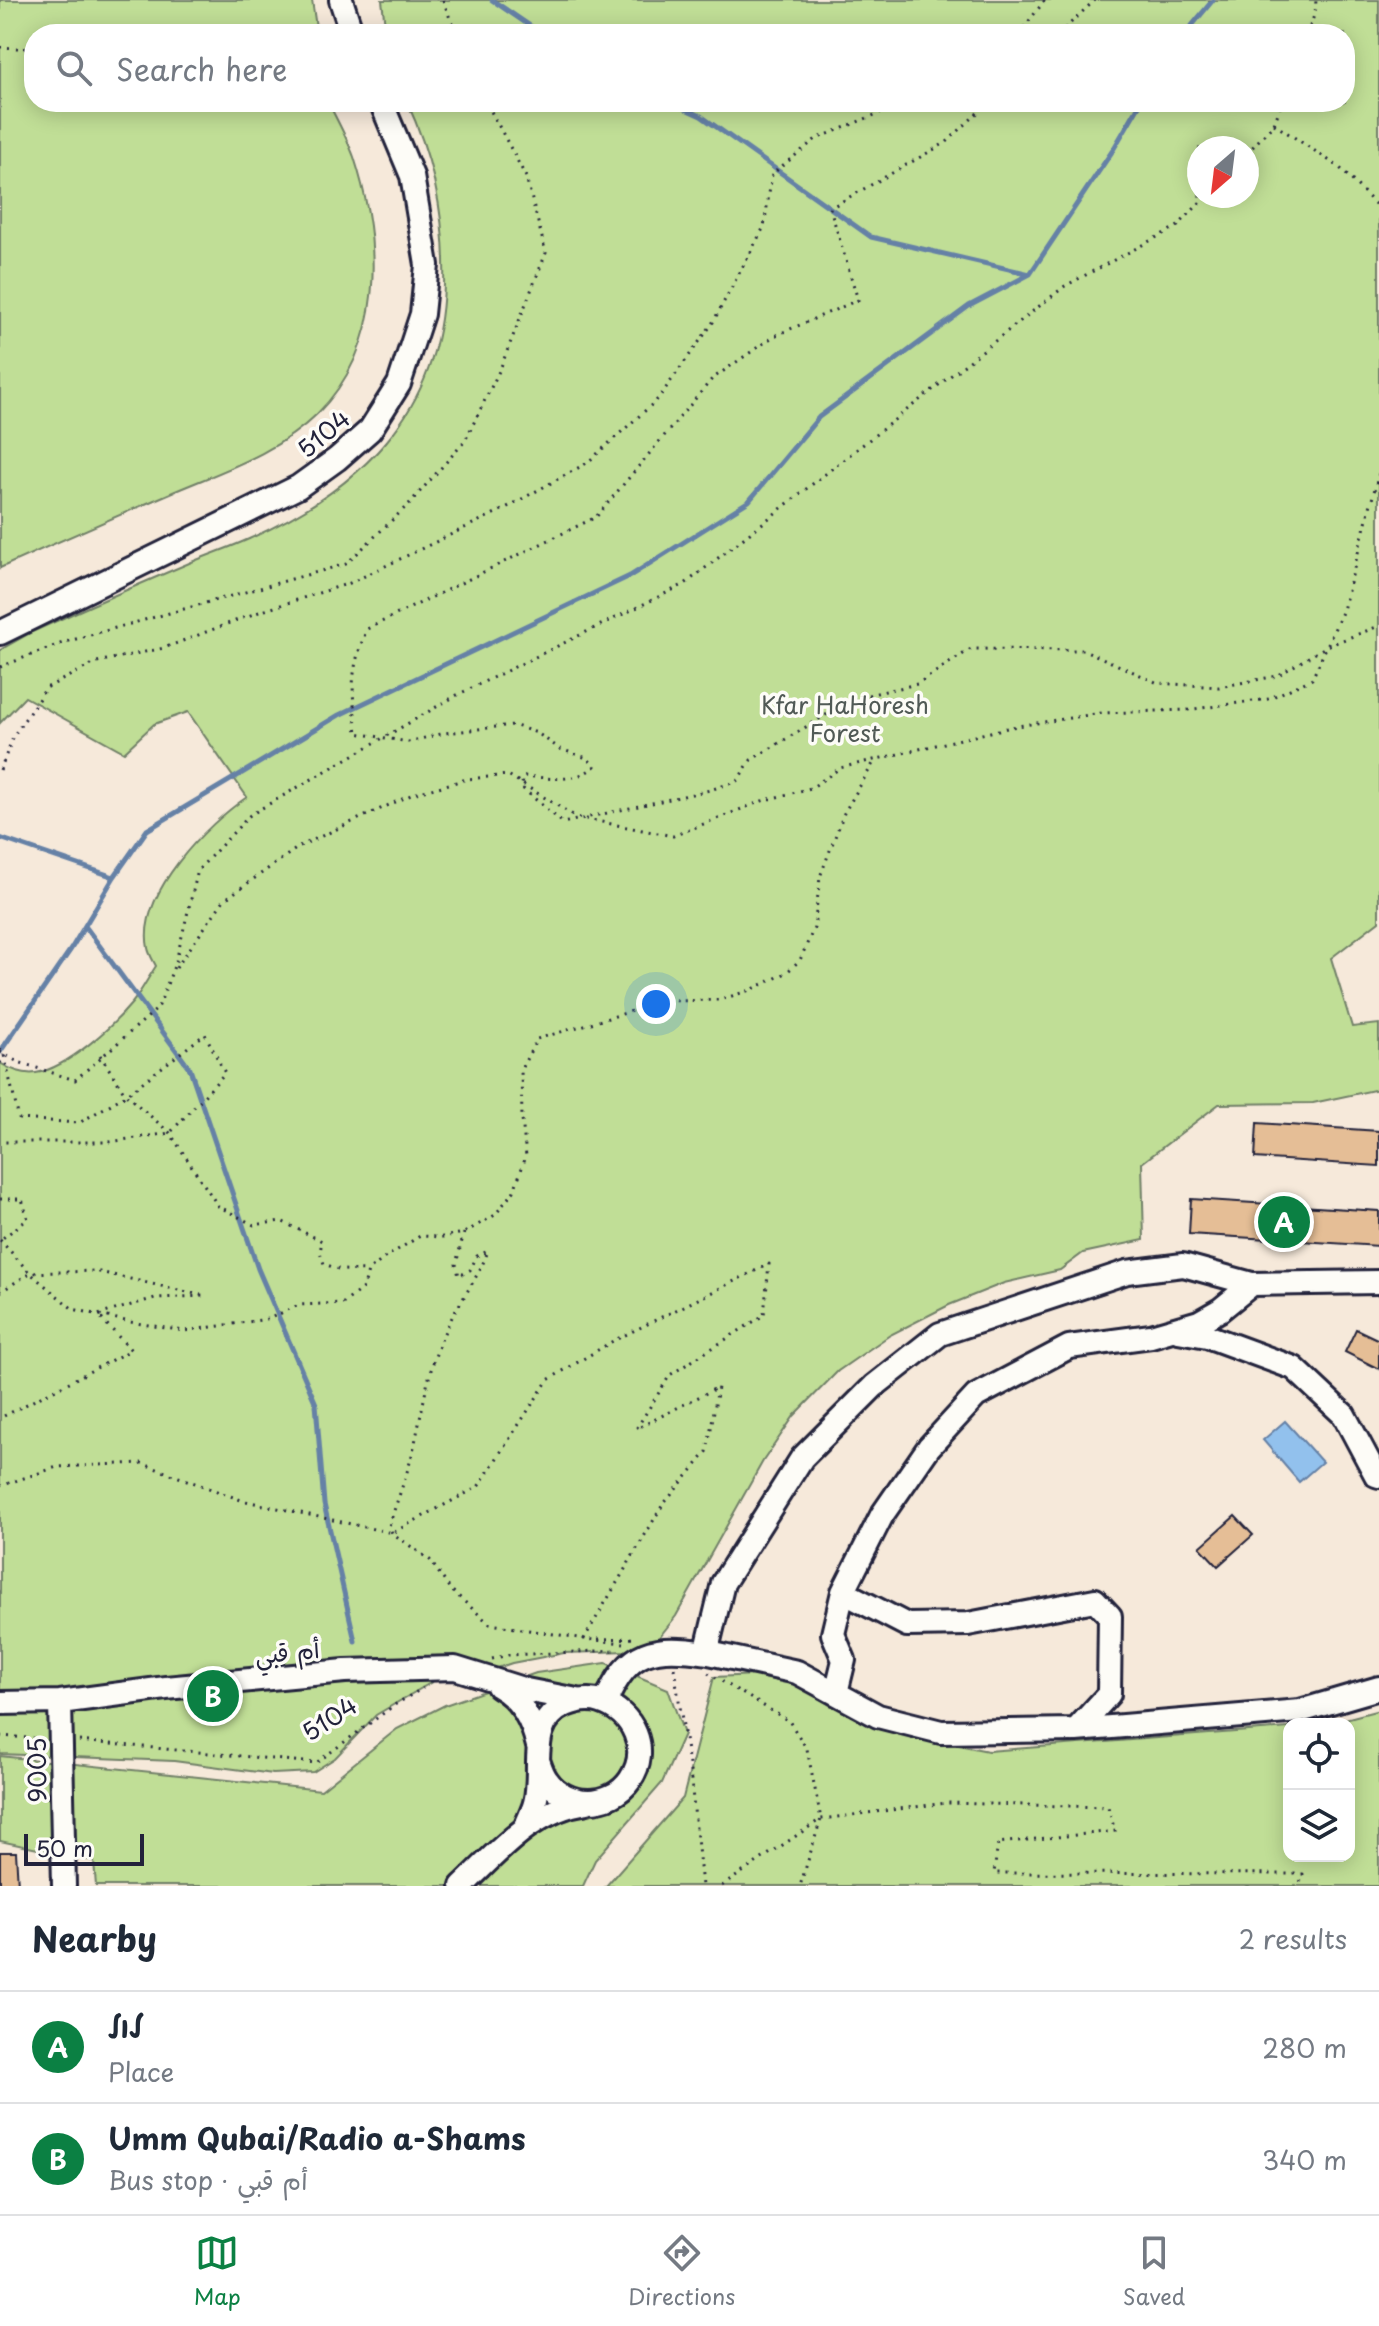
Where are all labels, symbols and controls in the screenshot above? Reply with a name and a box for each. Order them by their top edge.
search box [24,24,1355,112]
icon: search [52,46,96,90]
text: Search here [116,46,288,91]
north arrow [1187,136,1259,208]
street label: 5104 [289,400,357,466]
park label: Kfar HaHoresh Forest [761,686,929,750]
your location [636,984,676,1024]
pin: A [1258,1192,1310,1252]
street label: أم قبي [253,1630,322,1677]
pin: B [187,1666,239,1726]
street label: 5104 [294,1687,364,1749]
map controls [1283,1718,1355,1862]
button: locate [1283,1718,1355,1790]
street label: 9005 [17,1737,55,1803]
button: layers [1283,1790,1355,1862]
scale bar [24,1830,144,1866]
text: 50 m [36,1831,93,1864]
text: Nearby [32,1912,157,1964]
text: 2 results [1239,1919,1347,1958]
text: לול [108,2003,143,2048]
text: A [48,2028,68,2067]
text: 280 m [1262,2028,1347,2067]
text: Place [108,2052,174,2091]
text: Umm Qubai/Radio a-Shams [108,2115,526,2160]
text: B [49,2140,67,2179]
text: 340 m [1262,2140,1347,2179]
text: Bus stop · أم قبي [108,2160,308,2199]
tab: Map [194,2231,241,2312]
tab: Directions [628,2231,735,2312]
tab: Saved [1123,2231,1185,2312]

